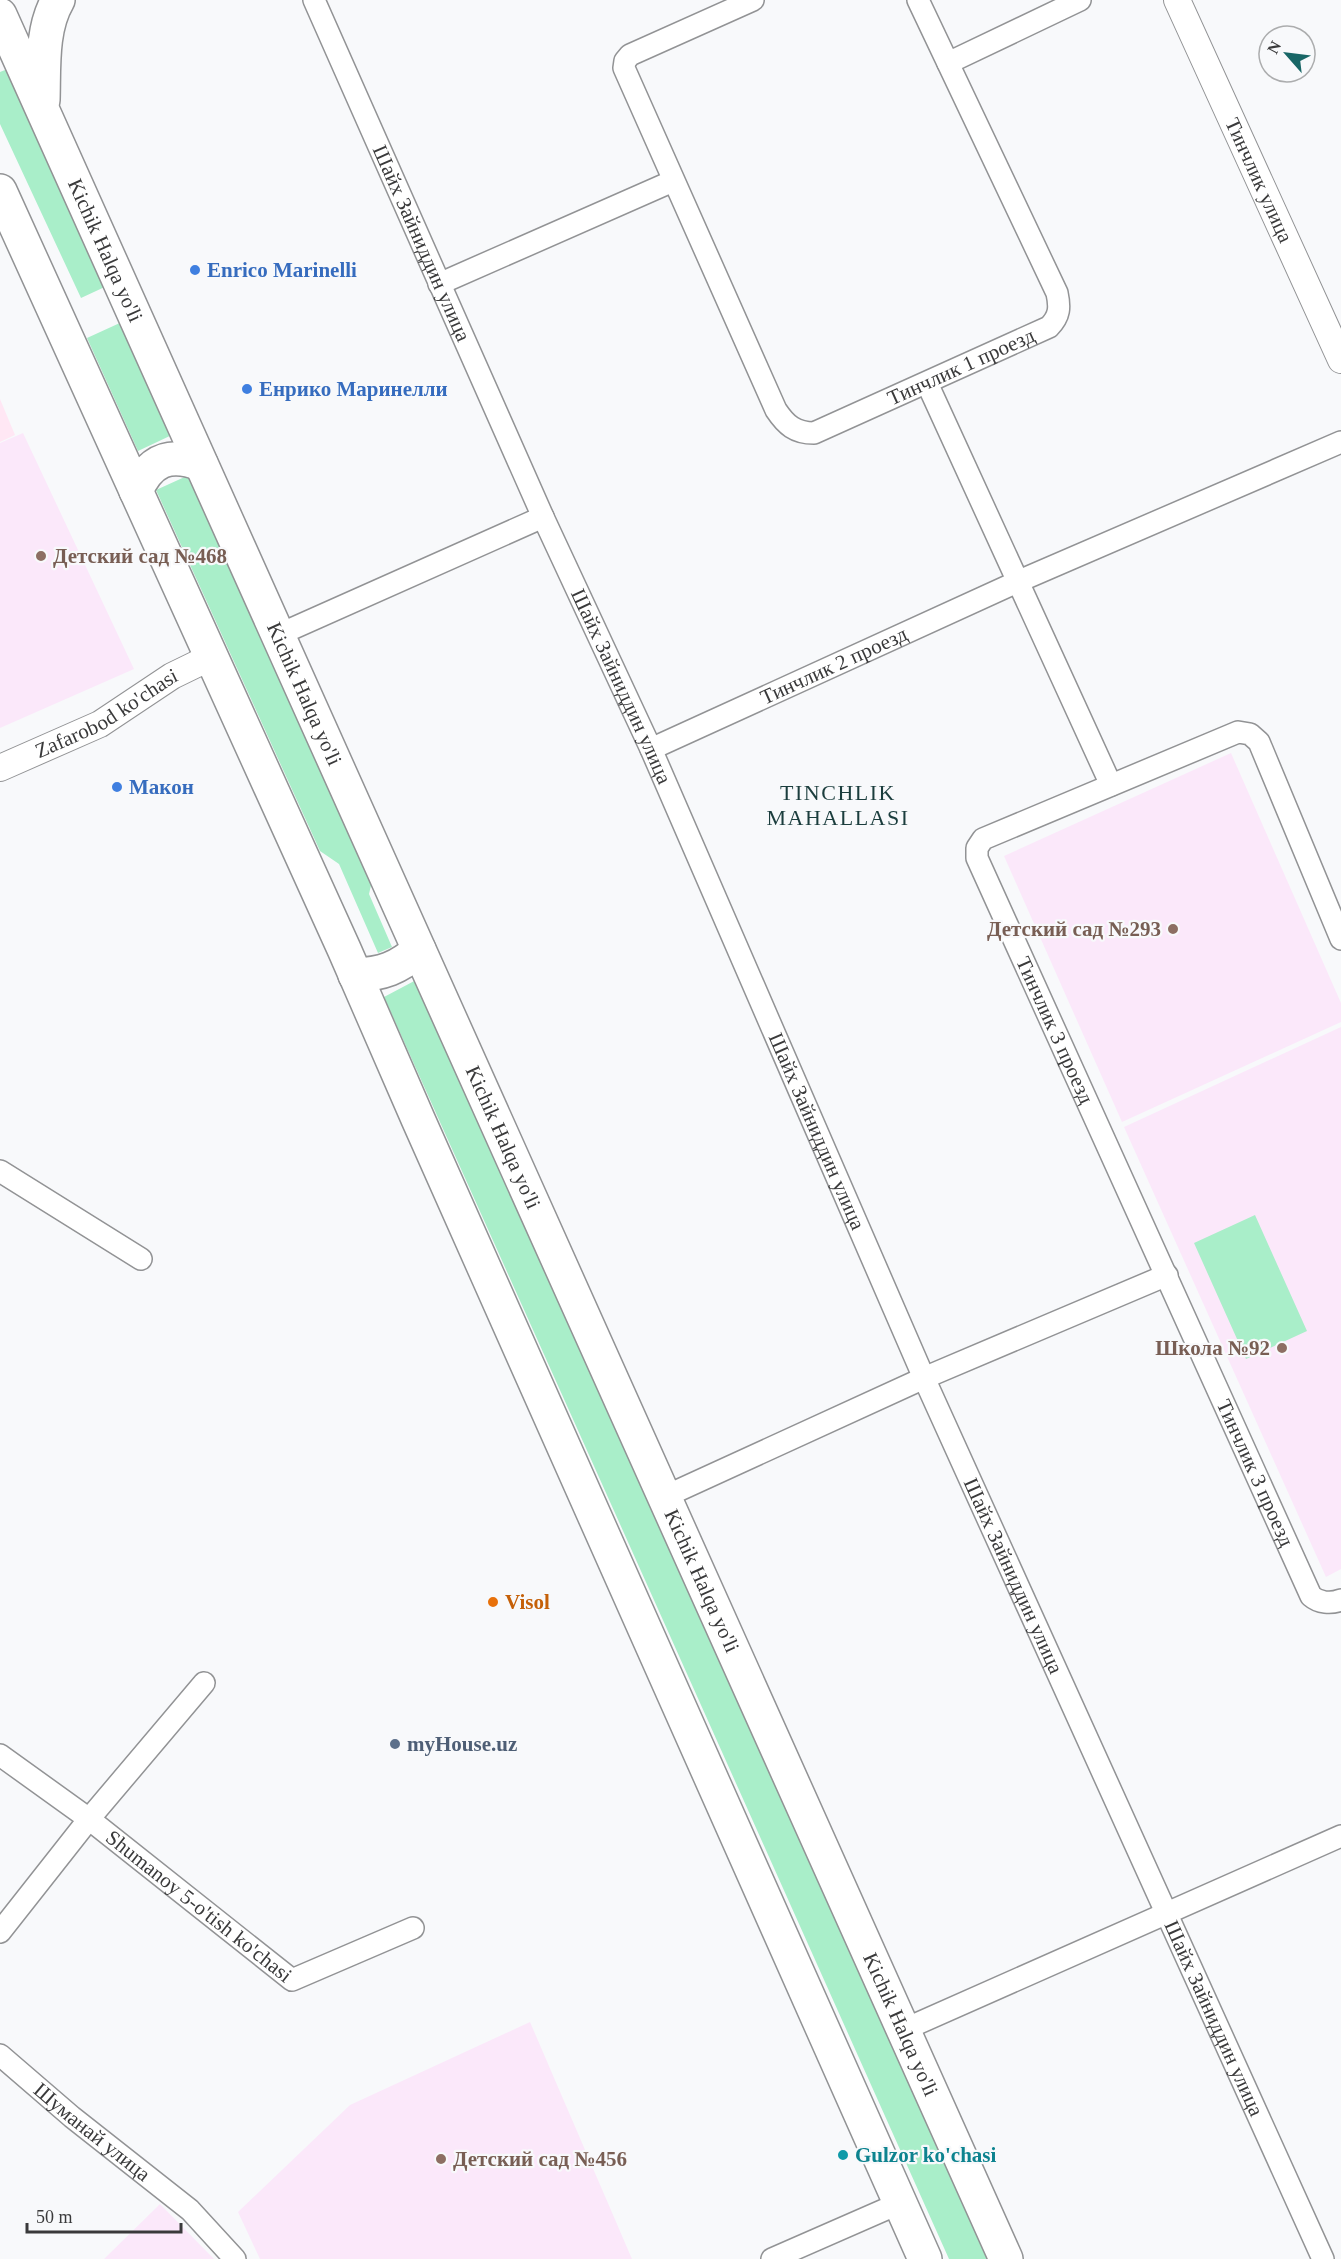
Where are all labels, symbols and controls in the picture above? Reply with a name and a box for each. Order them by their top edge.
north arrow [1257,24,1317,84]
text: N [1264,38,1285,56]
street label: Тинчлик улица [1220,114,1298,247]
street label: Шайх Зайниддин улица [368,141,476,346]
street label: Kichik Halqa yo'li [63,175,148,326]
place label: Enrico Marinelli [207,258,357,282]
marker: Enrico Marinelli [188,263,202,277]
street label: Тинчлик 1 проезд [884,323,1039,410]
place label: Енрико Маринелли [259,377,448,401]
marker: Енрико Маринелли [240,382,254,396]
place label: Детский сад №468 [53,544,227,568]
marker: Детский сад №468 [34,549,48,563]
street label: Шайх Зайниддин улица [566,585,677,788]
street label: Kichik Halqa yo'li [262,619,347,769]
street label: Тинчлик 2 проезд [757,622,911,709]
street label: Zafarobod ko'chasi [31,663,182,763]
place label: Макон [129,775,194,799]
marker: Макон [110,780,124,794]
district label: TINCHLIK MAHALLASI [766,780,910,830]
place label: Детский сад №293 [987,917,1161,941]
marker: Детский сад №293 [1166,922,1180,936]
street label: Тинчлик 3 проезд [1011,953,1099,1108]
street label: Шайх Зайниддин улица [764,1029,870,1234]
street label: Kichik Halqa yo'li [461,1062,546,1213]
place label: Школа №92 [1155,1336,1270,1360]
marker: Школа №92 [1275,1341,1289,1355]
street label: Тинчлик 3 проезд [1212,1396,1299,1551]
street label: Шайх Зайниддин улица [959,1474,1068,1678]
street label: Kichik Halqa yo'li [659,1506,745,1656]
place label: Visol [505,1590,550,1614]
marker: Visol [486,1595,500,1609]
place label: myHouse.uz [407,1732,517,1756]
marker: myHouse.uz [388,1737,402,1751]
street label: Shumanoy 5-o'tish ko'chasi [101,1825,297,1987]
street label: Шайх Зайниддин улица [1159,1917,1269,2121]
street label: Kichik Halqa yo'li [858,1949,943,2100]
street label: Шуманай улица [29,2078,156,2187]
place label: Gulzor ko'chasi [855,2143,997,2167]
place label: Детский сад №456 [453,2147,627,2171]
marker: Gulzor ko'chasi [836,2148,850,2162]
marker: Детский сад №456 [434,2152,448,2166]
scale bar [27,2196,182,2234]
text: 50 m [36,2207,73,2227]

